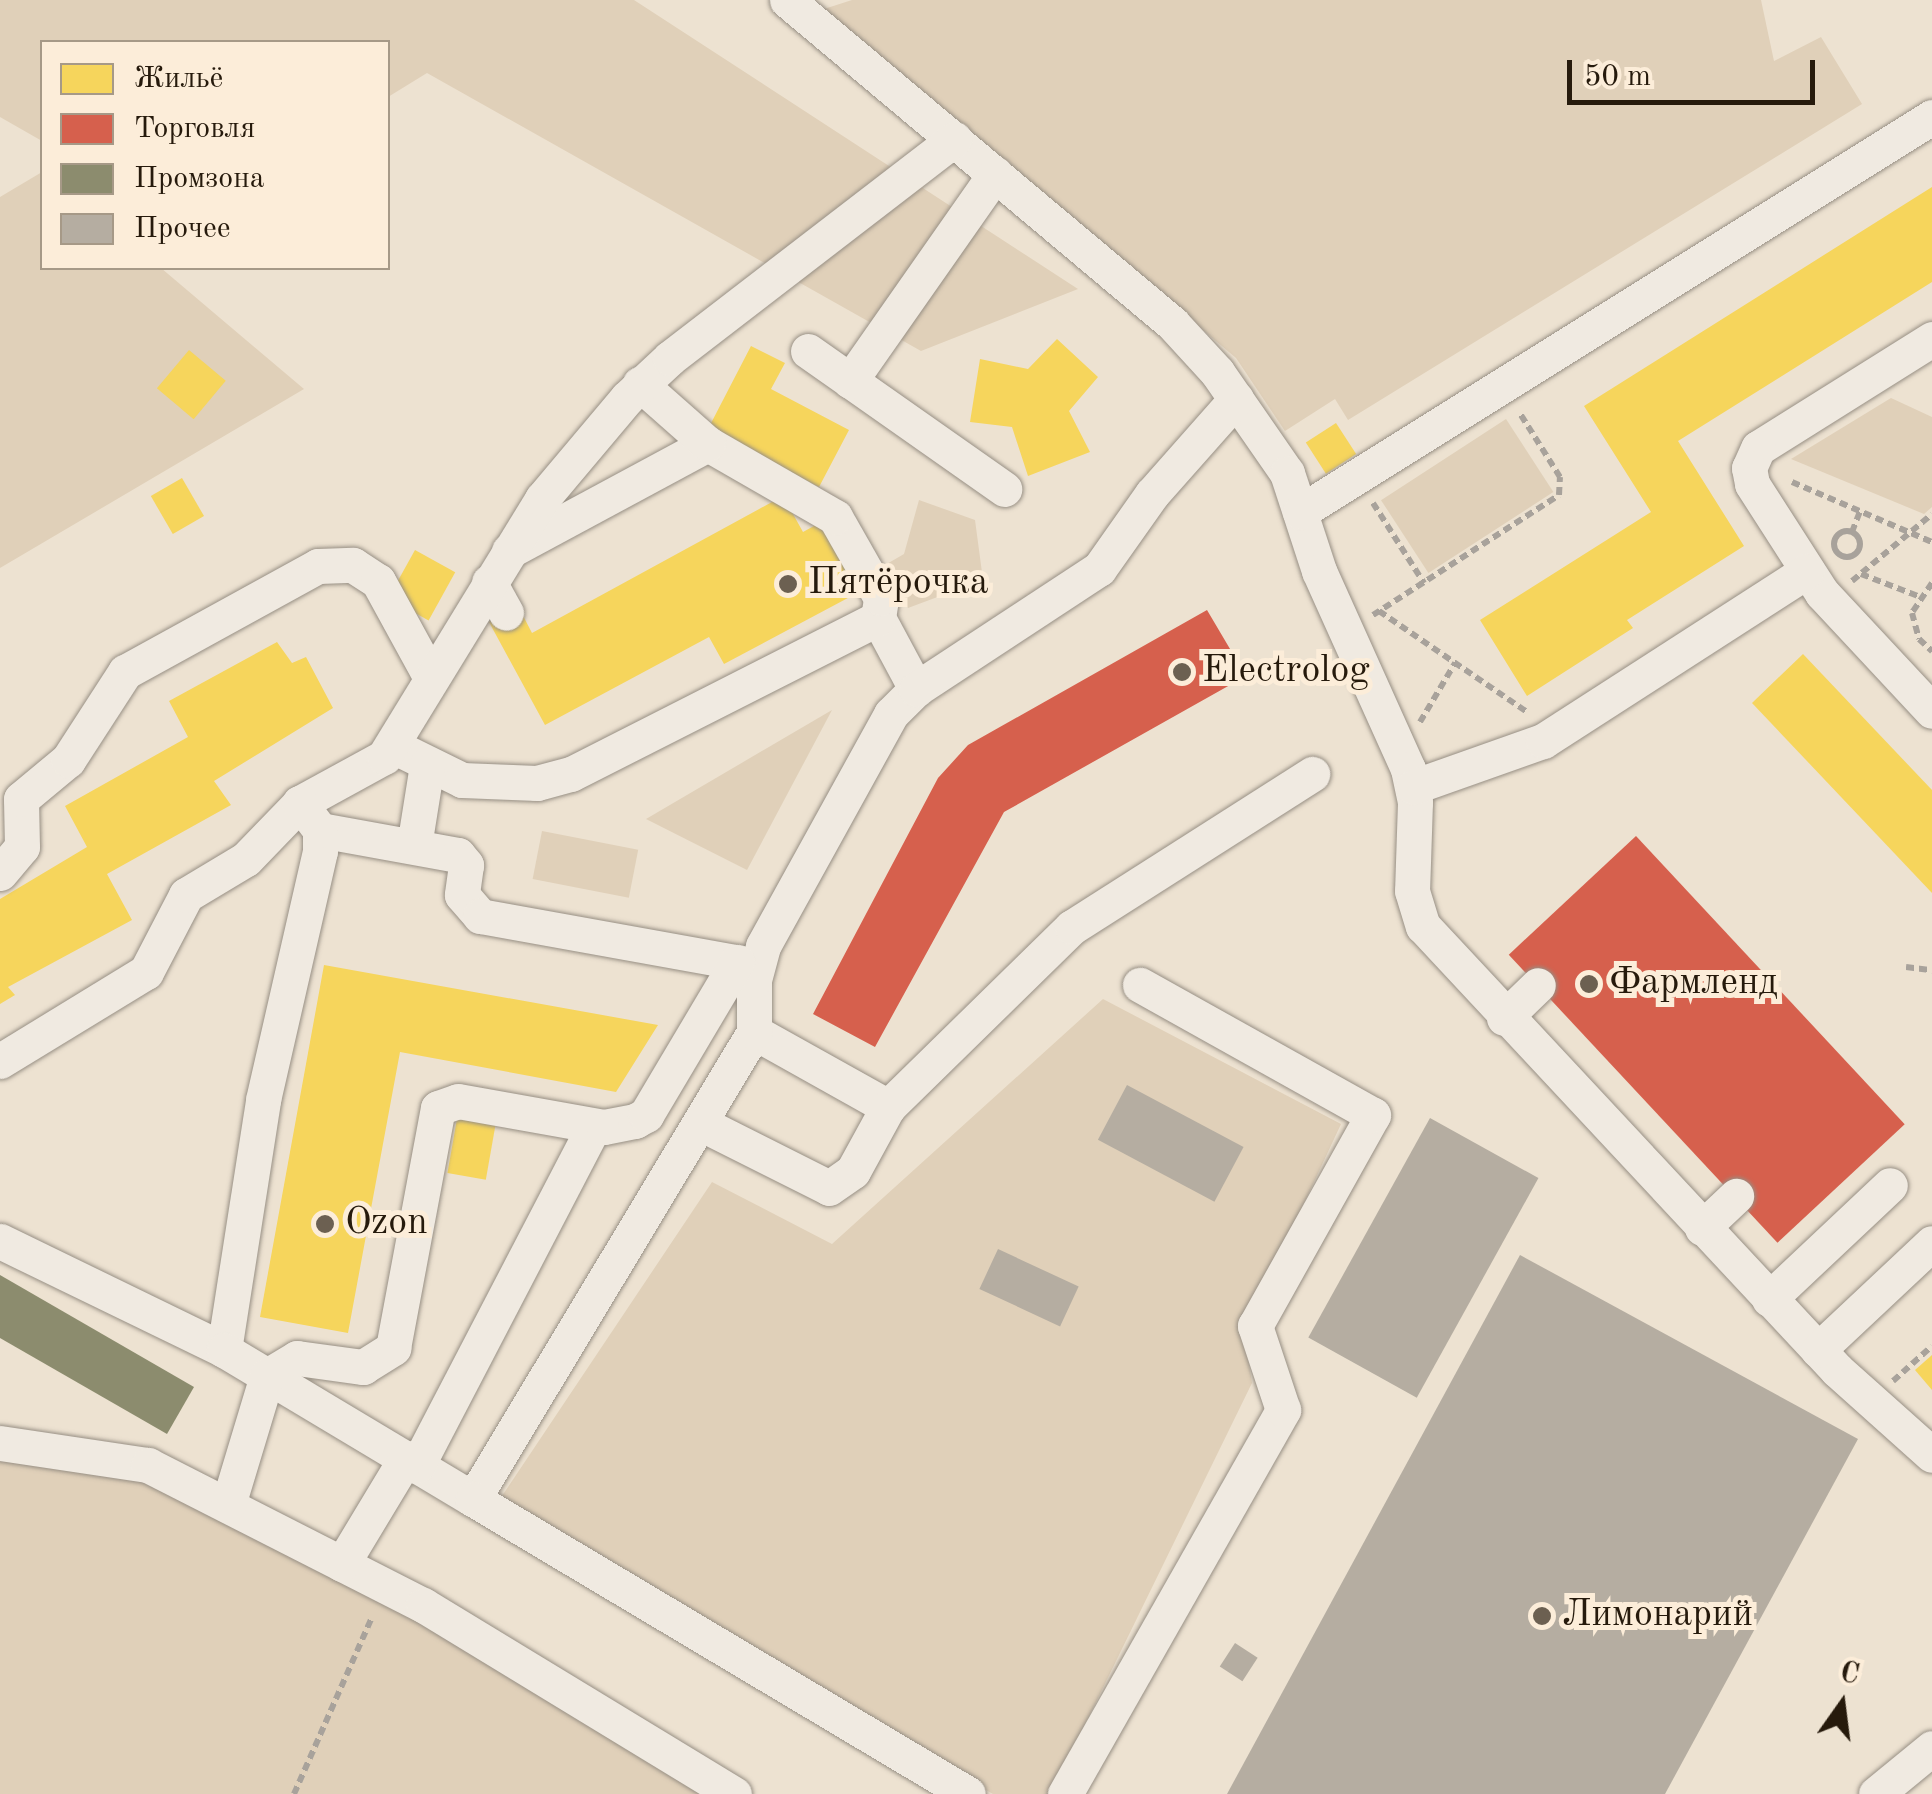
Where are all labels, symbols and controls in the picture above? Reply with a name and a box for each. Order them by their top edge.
legend [40,40,390,270]
scale bar [1572,40,1820,102]
text: 50 m [1584,62,1651,92]
text: Жильё [134,64,223,94]
text: Торговля [134,114,255,144]
text: Промзона [134,164,265,194]
text: Прочее [134,214,231,244]
place label: Пятёрочка [808,561,988,607]
marker: Пятёрочка [777,573,799,595]
place label: Electrolog [1202,649,1370,695]
marker: Electrolog [1171,661,1193,683]
place label: Фармленд [1609,961,1777,1007]
marker: Фармленд [1578,973,1600,995]
place label: Ozon [345,1201,428,1247]
marker: Ozon [314,1213,336,1235]
place label: Лимонарий [1562,1593,1753,1639]
marker: Лимонарий [1531,1605,1553,1627]
north arrow [1792,1654,1892,1754]
text: С [1837,1659,1862,1691]

